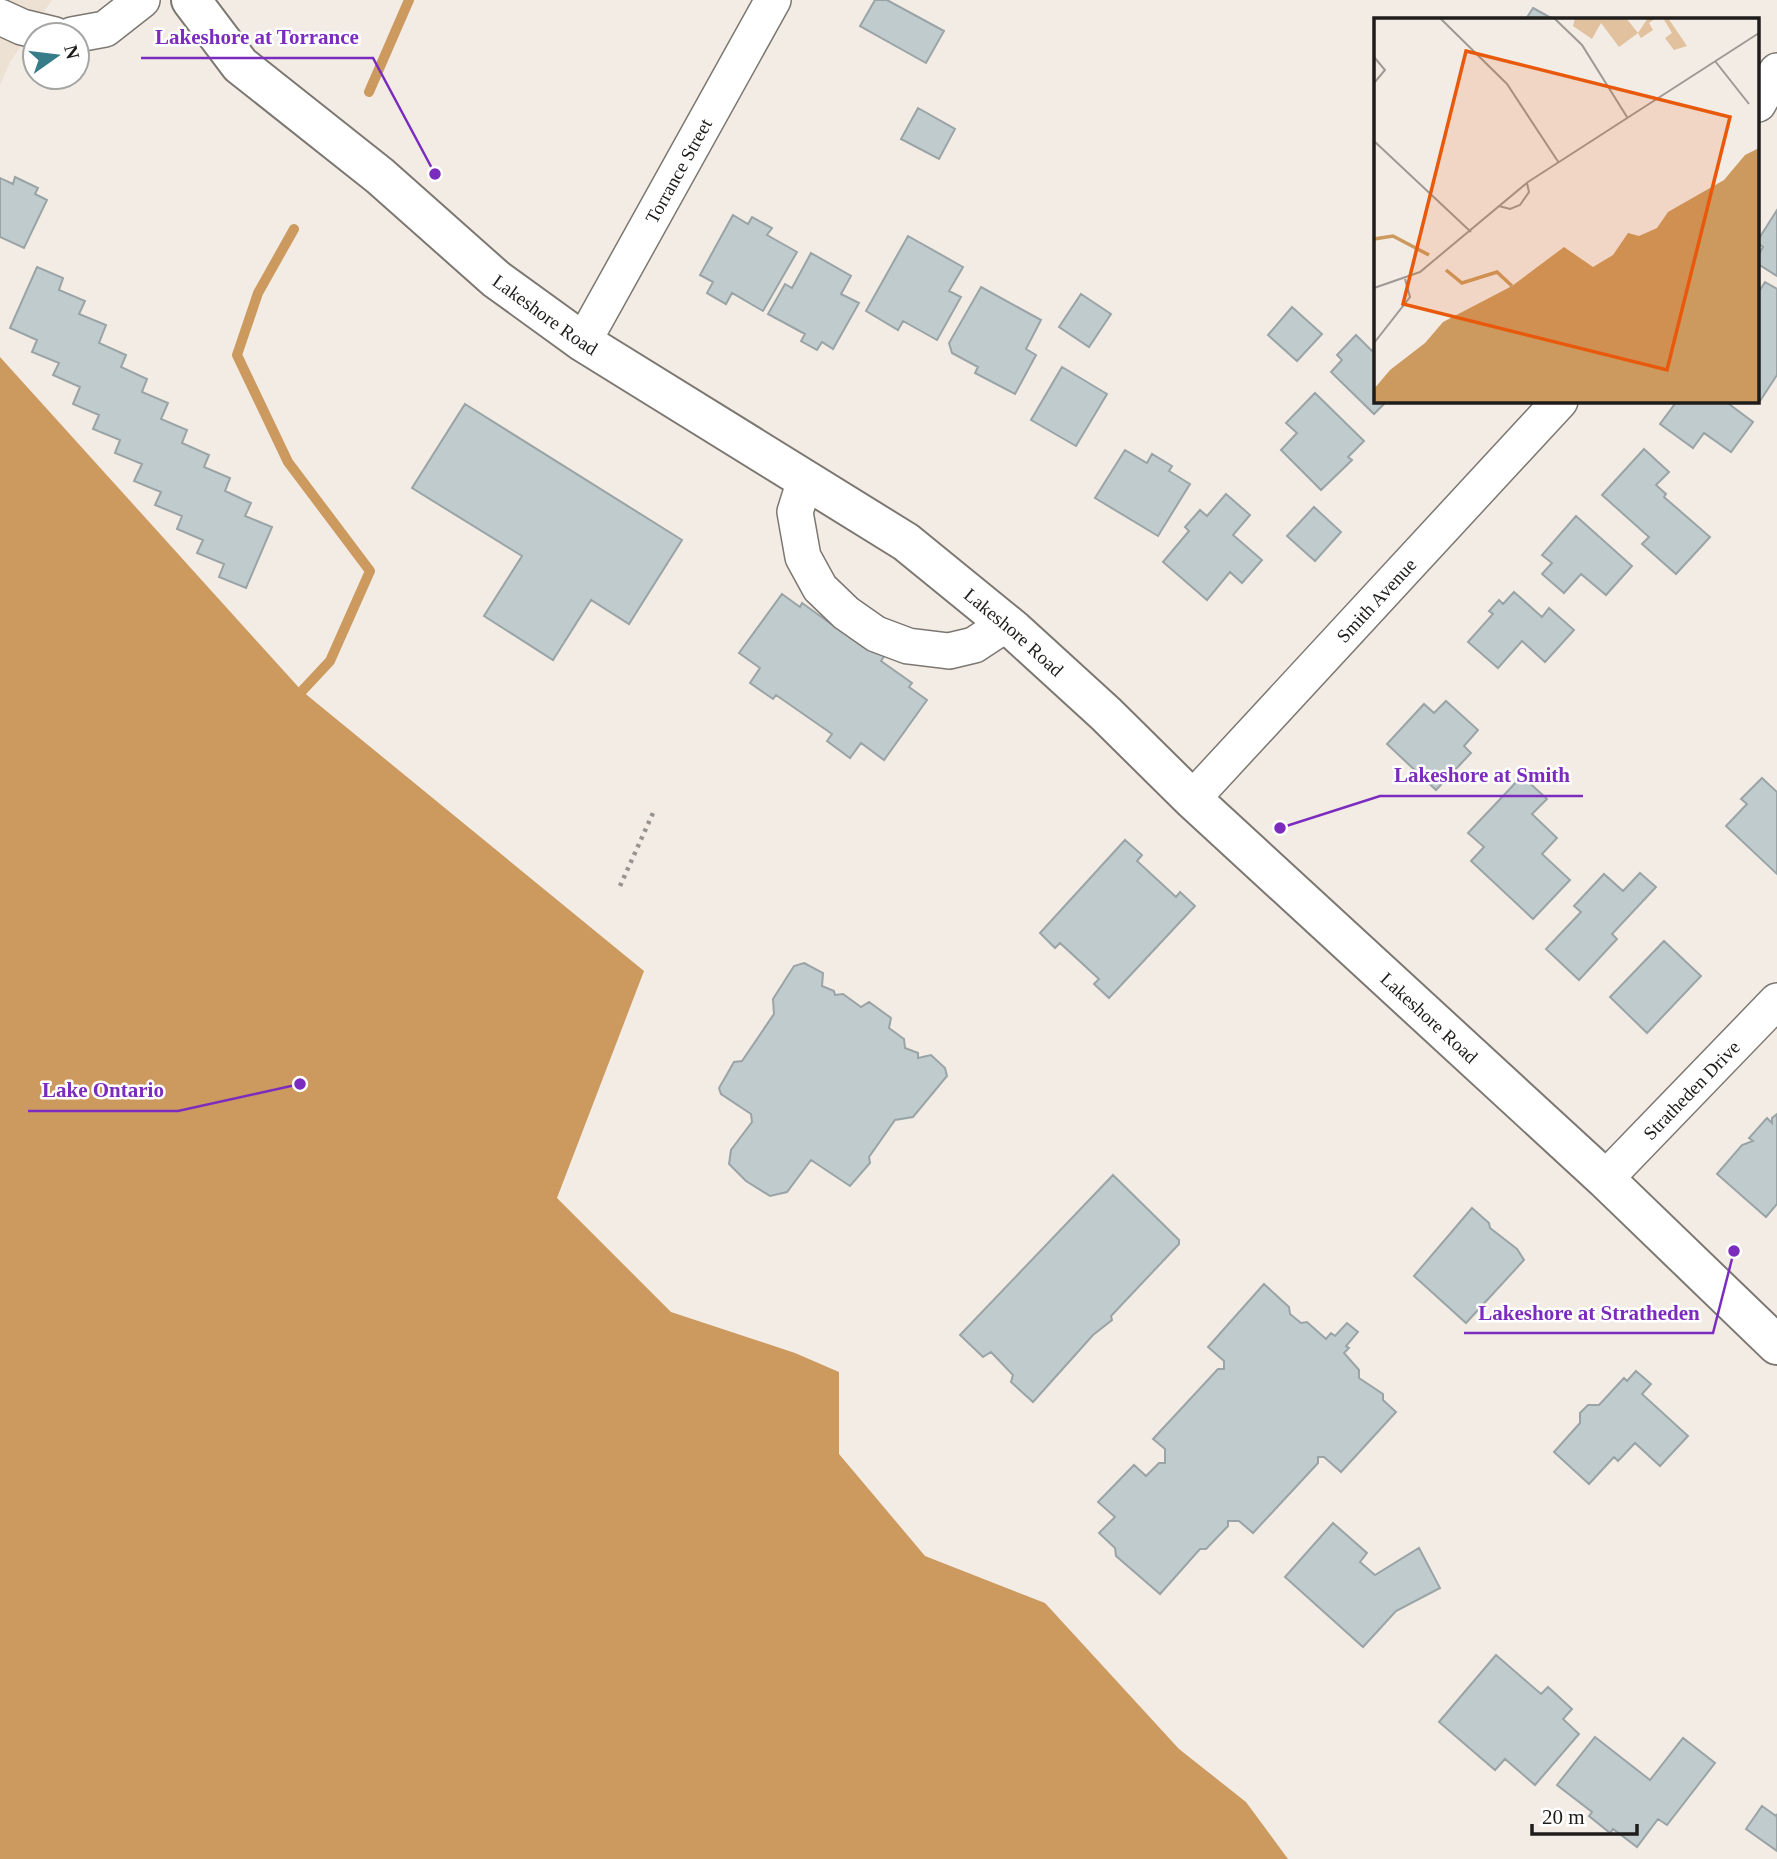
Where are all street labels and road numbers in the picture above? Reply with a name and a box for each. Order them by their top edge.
street label: Torrance Street [641,114,716,227]
street label: Lakeshore Road [489,270,602,360]
street label: Smith Avenue [1332,554,1420,647]
street label: Lakeshore Road [960,584,1068,681]
street label: Lakeshore Road [1376,968,1482,1068]
street label: Stratheden Drive [1639,1036,1744,1144]

